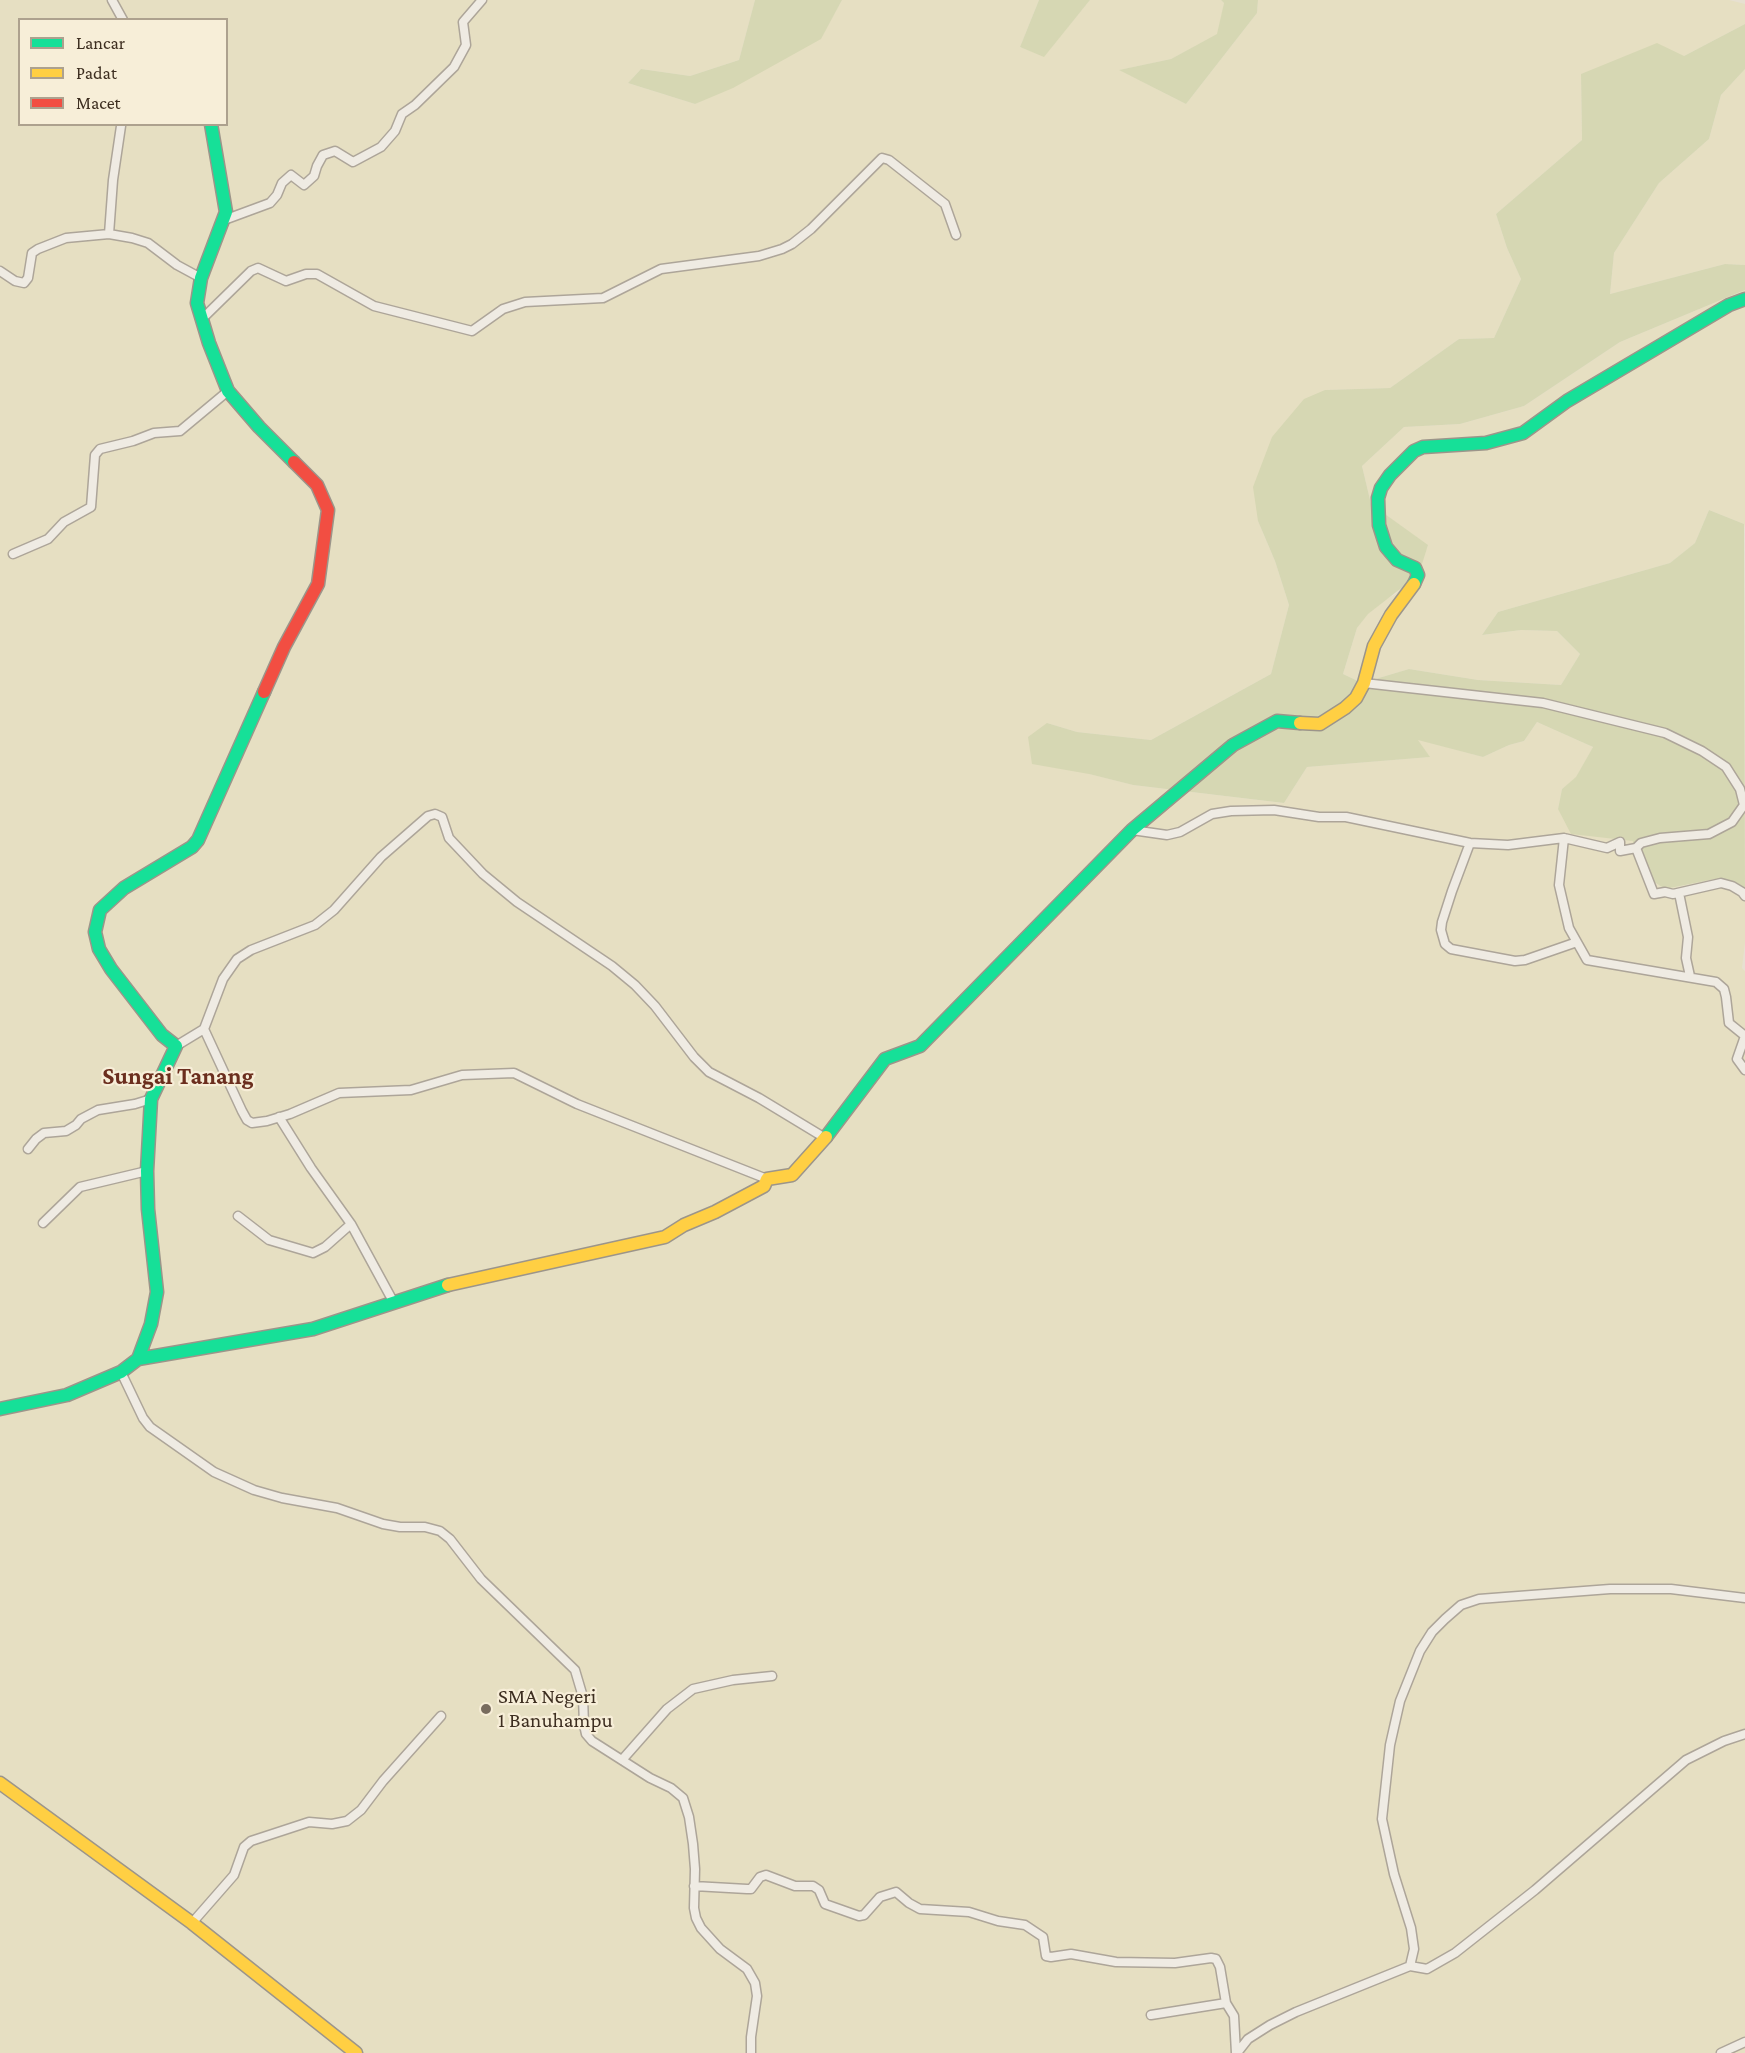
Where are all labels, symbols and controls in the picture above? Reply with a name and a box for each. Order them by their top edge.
legend [18,18,228,126]
text: Lancar [76,33,125,53]
text: Padat [76,63,117,83]
text: Macet [76,93,121,113]
district label: Sungai Tanang [102,1063,254,1091]
place label: SMA Negeri 1 Banuhampu [498,1684,613,1734]
marker: SMA Negeri 1 Banuhampu [479,1702,493,1716]

